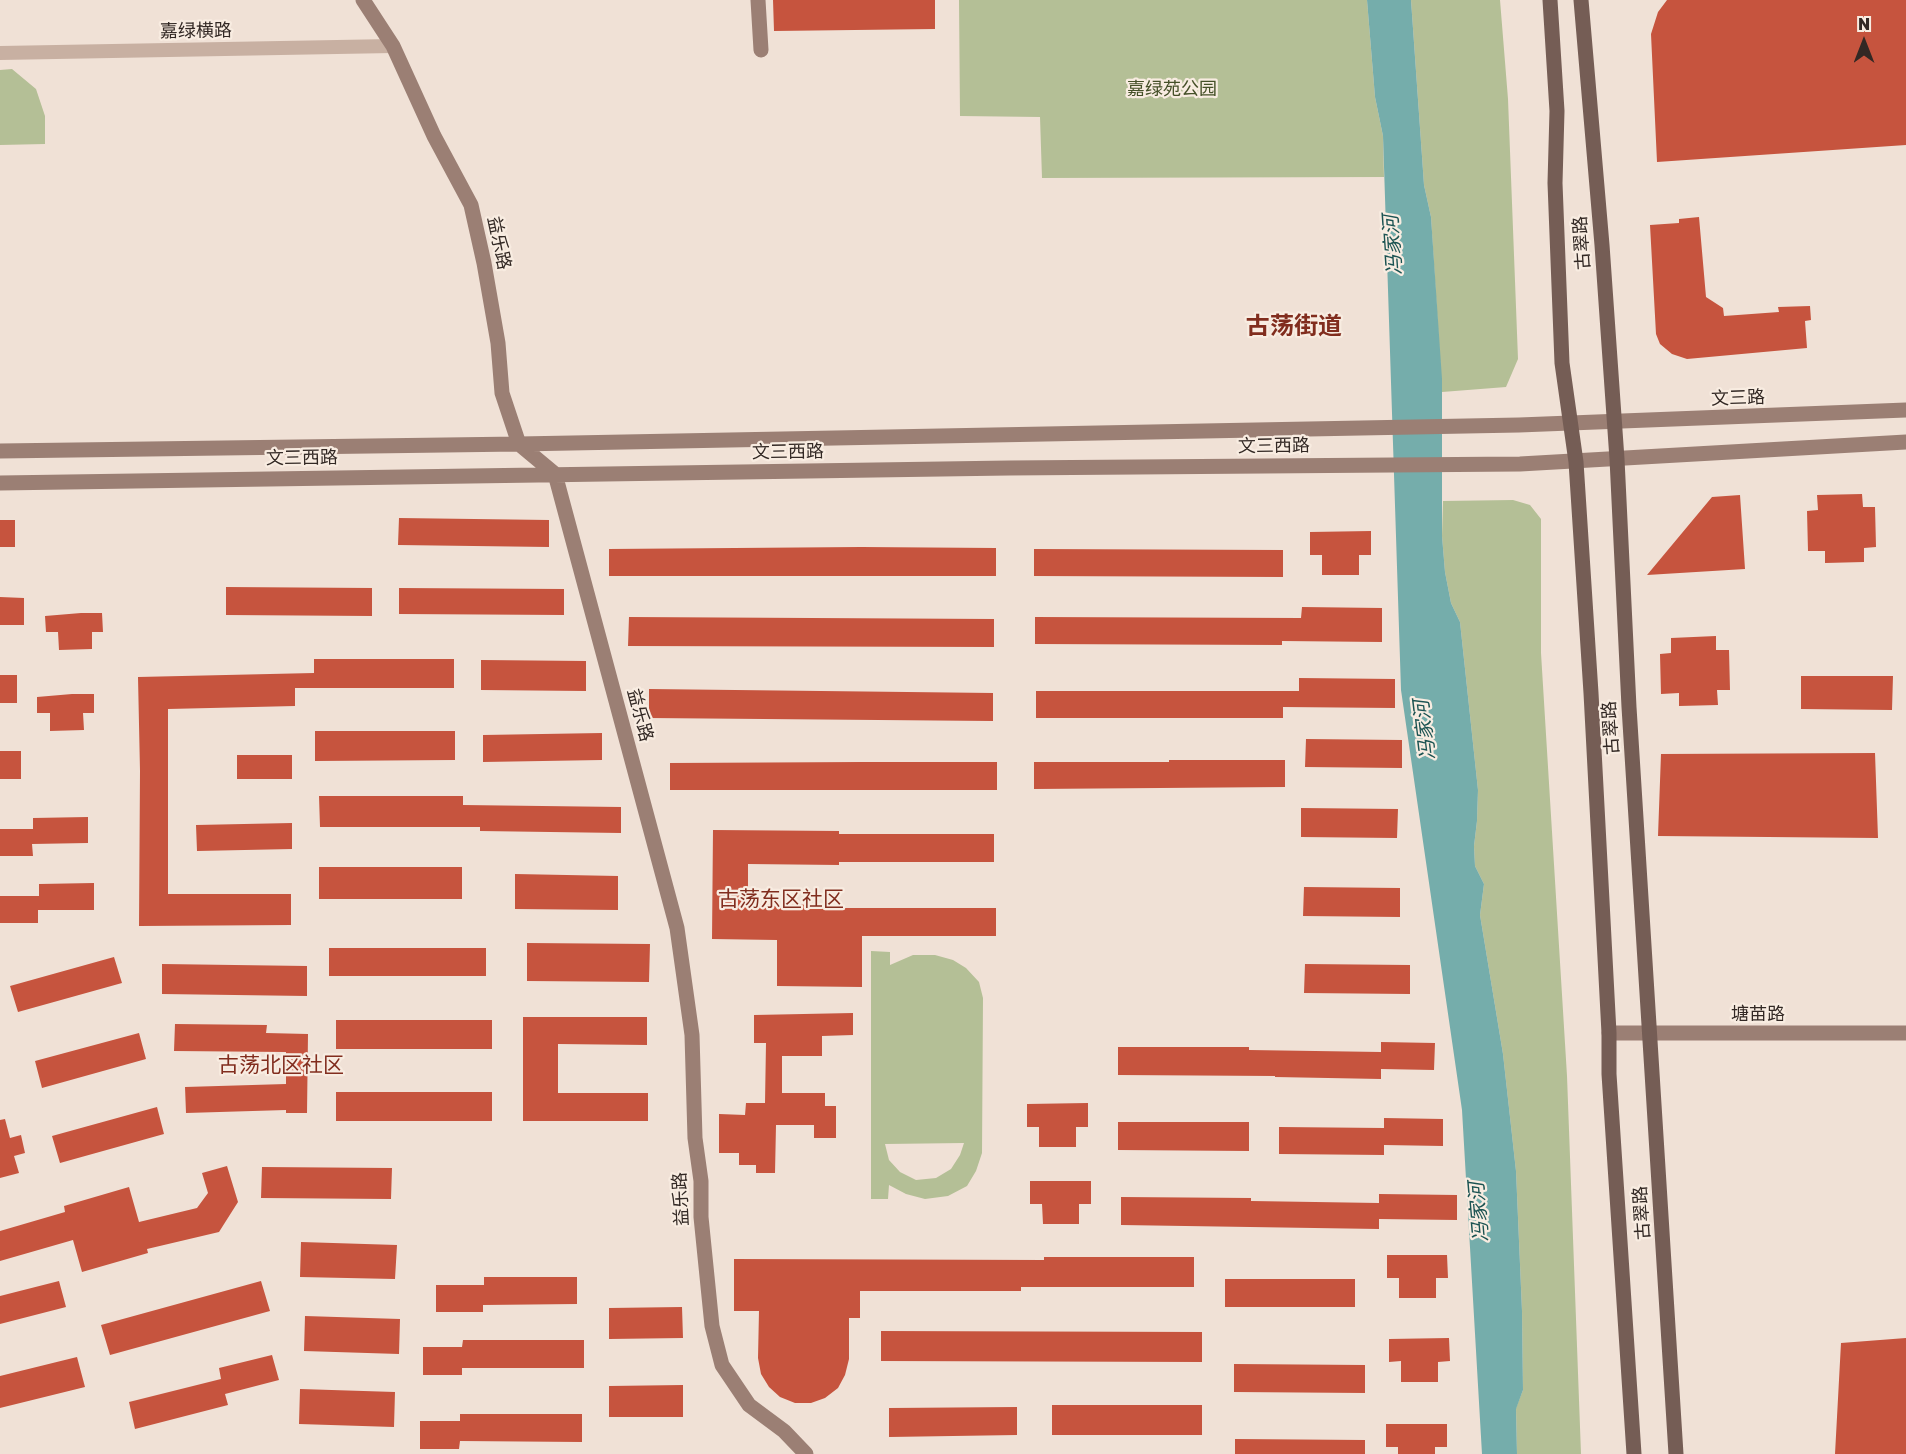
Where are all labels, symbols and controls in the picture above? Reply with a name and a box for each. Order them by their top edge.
north arrow [1834,12,1894,72]
text: N [1858,14,1870,34]
street label: 嘉绿横路 [160,20,232,42]
park label: 嘉绿苑公园 [1127,78,1217,100]
street label: 益乐路 [483,214,515,272]
water label: 冯家河 [1379,214,1407,276]
street label: 古翠路 [1569,215,1595,271]
district label: 古荡街道 [1246,312,1342,340]
street label: 文三路 [1711,386,1765,410]
street label: 文三西路 [1238,435,1310,457]
street label: 文三西路 [752,441,824,463]
street label: 文三西路 [266,447,338,469]
street label: 益乐路 [623,686,657,744]
water label: 冯家河 [1409,699,1441,761]
street label: 古翠路 [1598,700,1624,756]
district label: 古荡东区社区 [718,886,844,912]
street label: 塘苗路 [1731,1003,1785,1025]
district label: 古荡北区社区 [218,1052,344,1078]
street label: 益乐路 [669,1171,693,1227]
water label: 冯家河 [1464,1181,1494,1243]
street label: 古翠路 [1629,1185,1655,1241]

